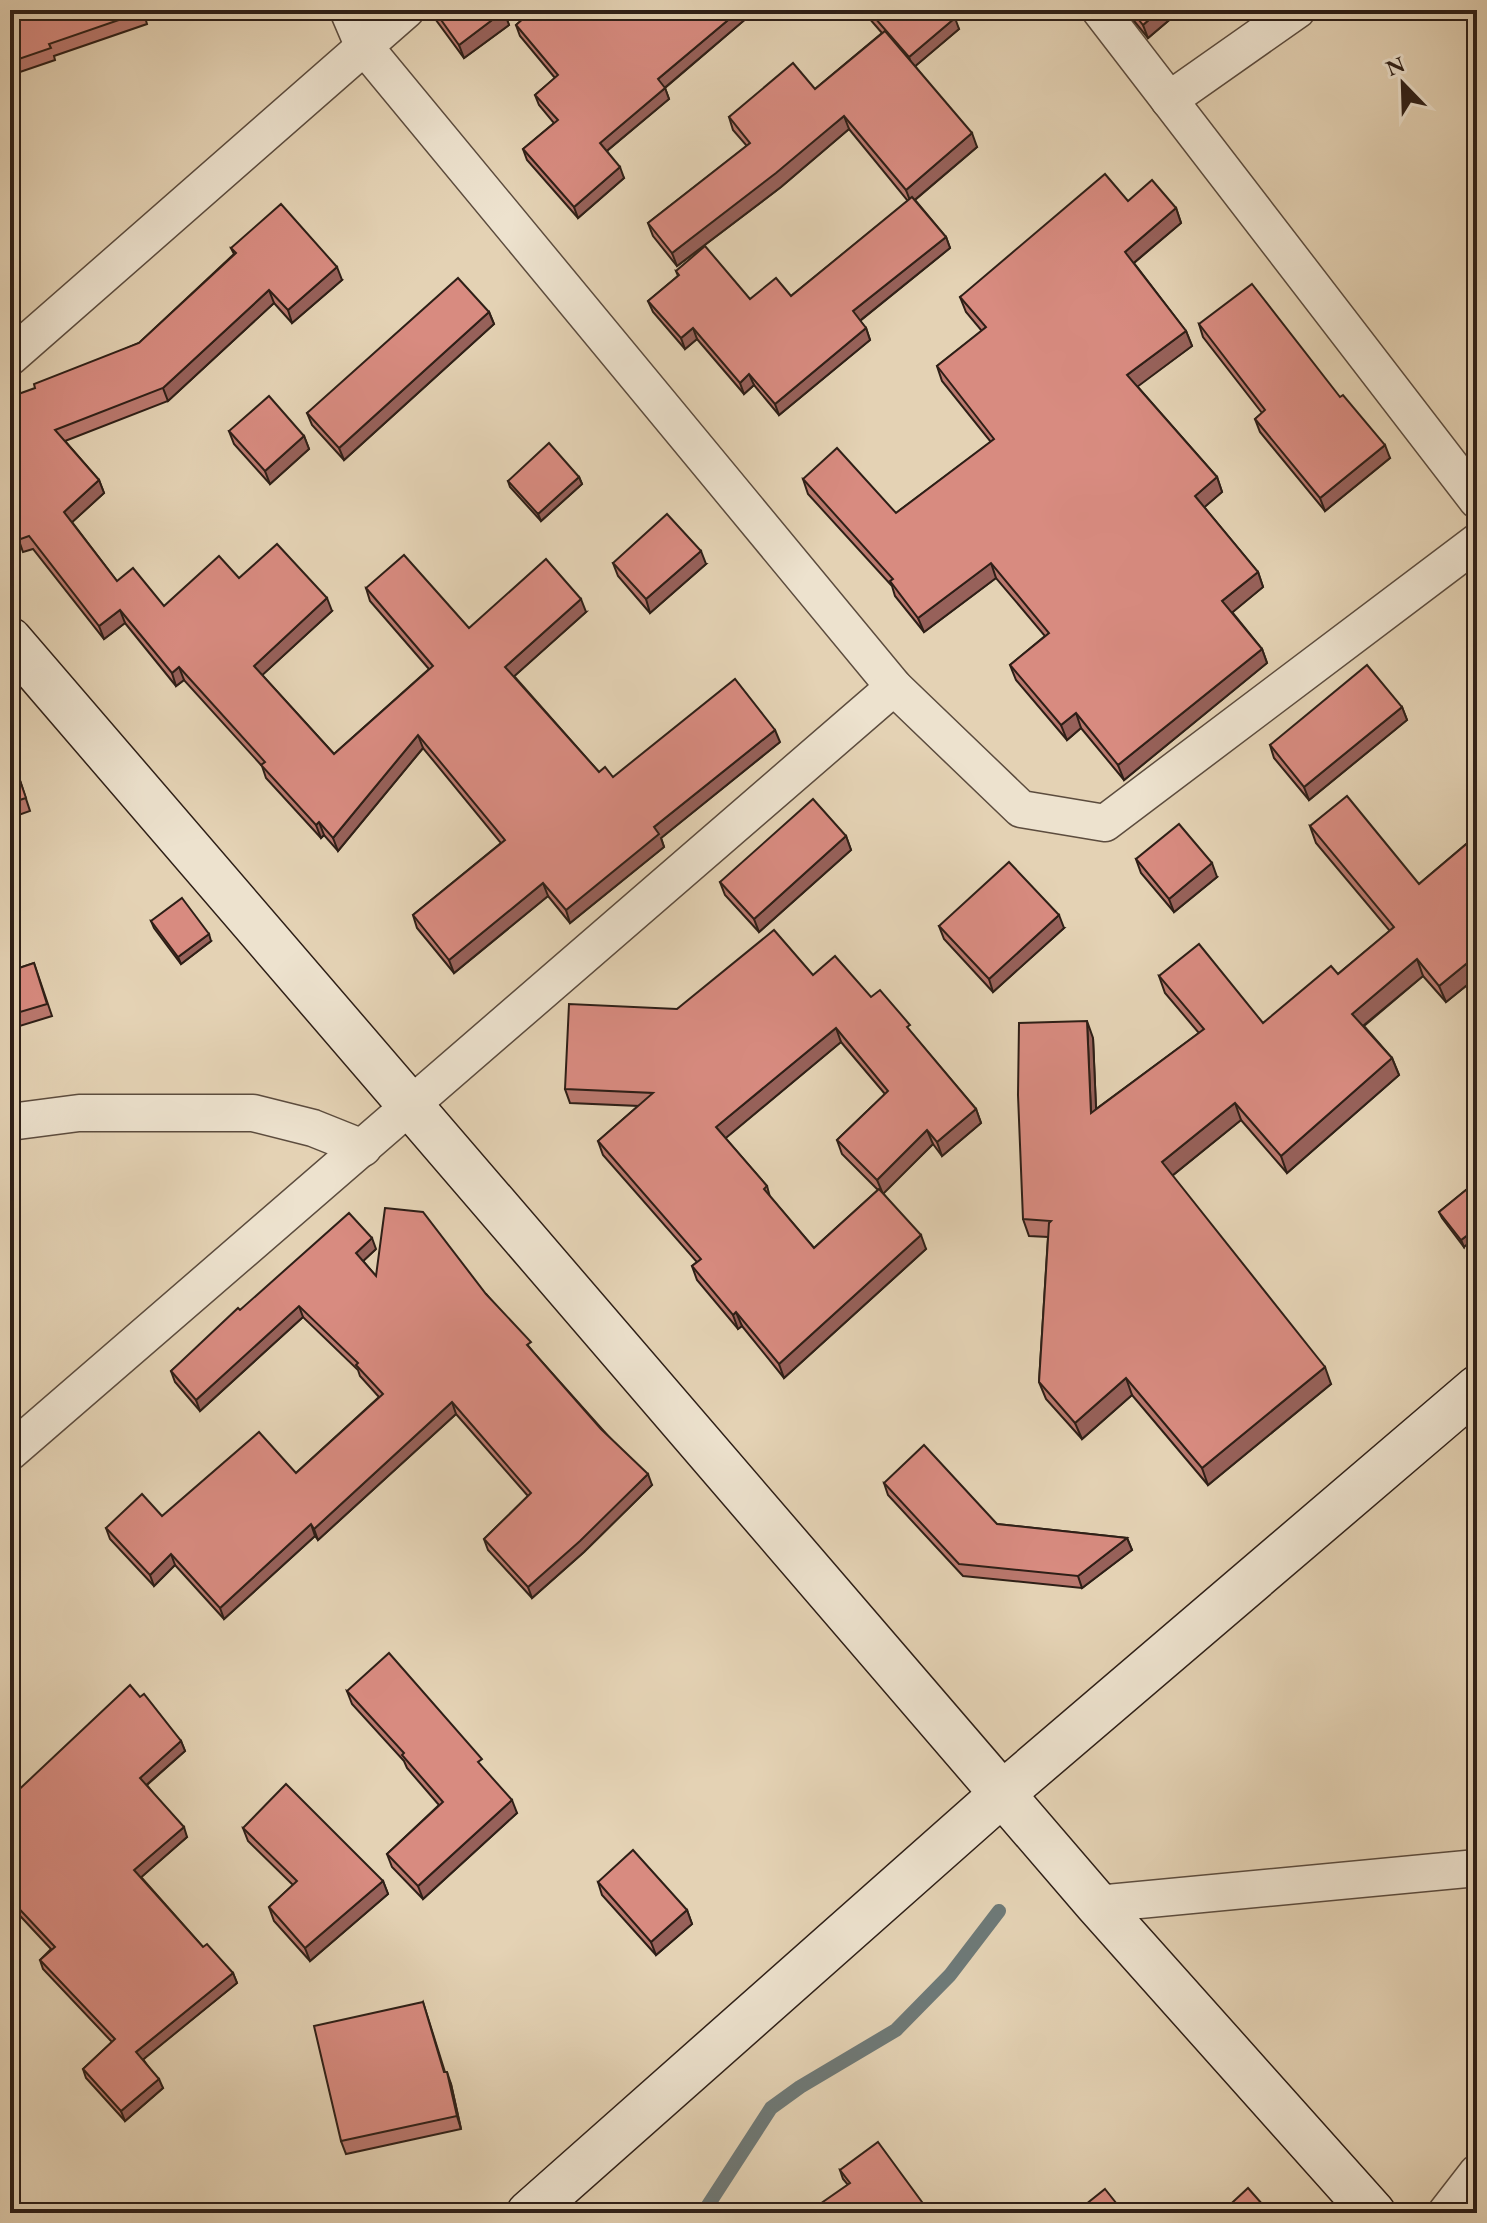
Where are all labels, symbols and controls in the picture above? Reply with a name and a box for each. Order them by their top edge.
north arrow [1363,44,1443,124]
text: N [1382,49,1409,83]

